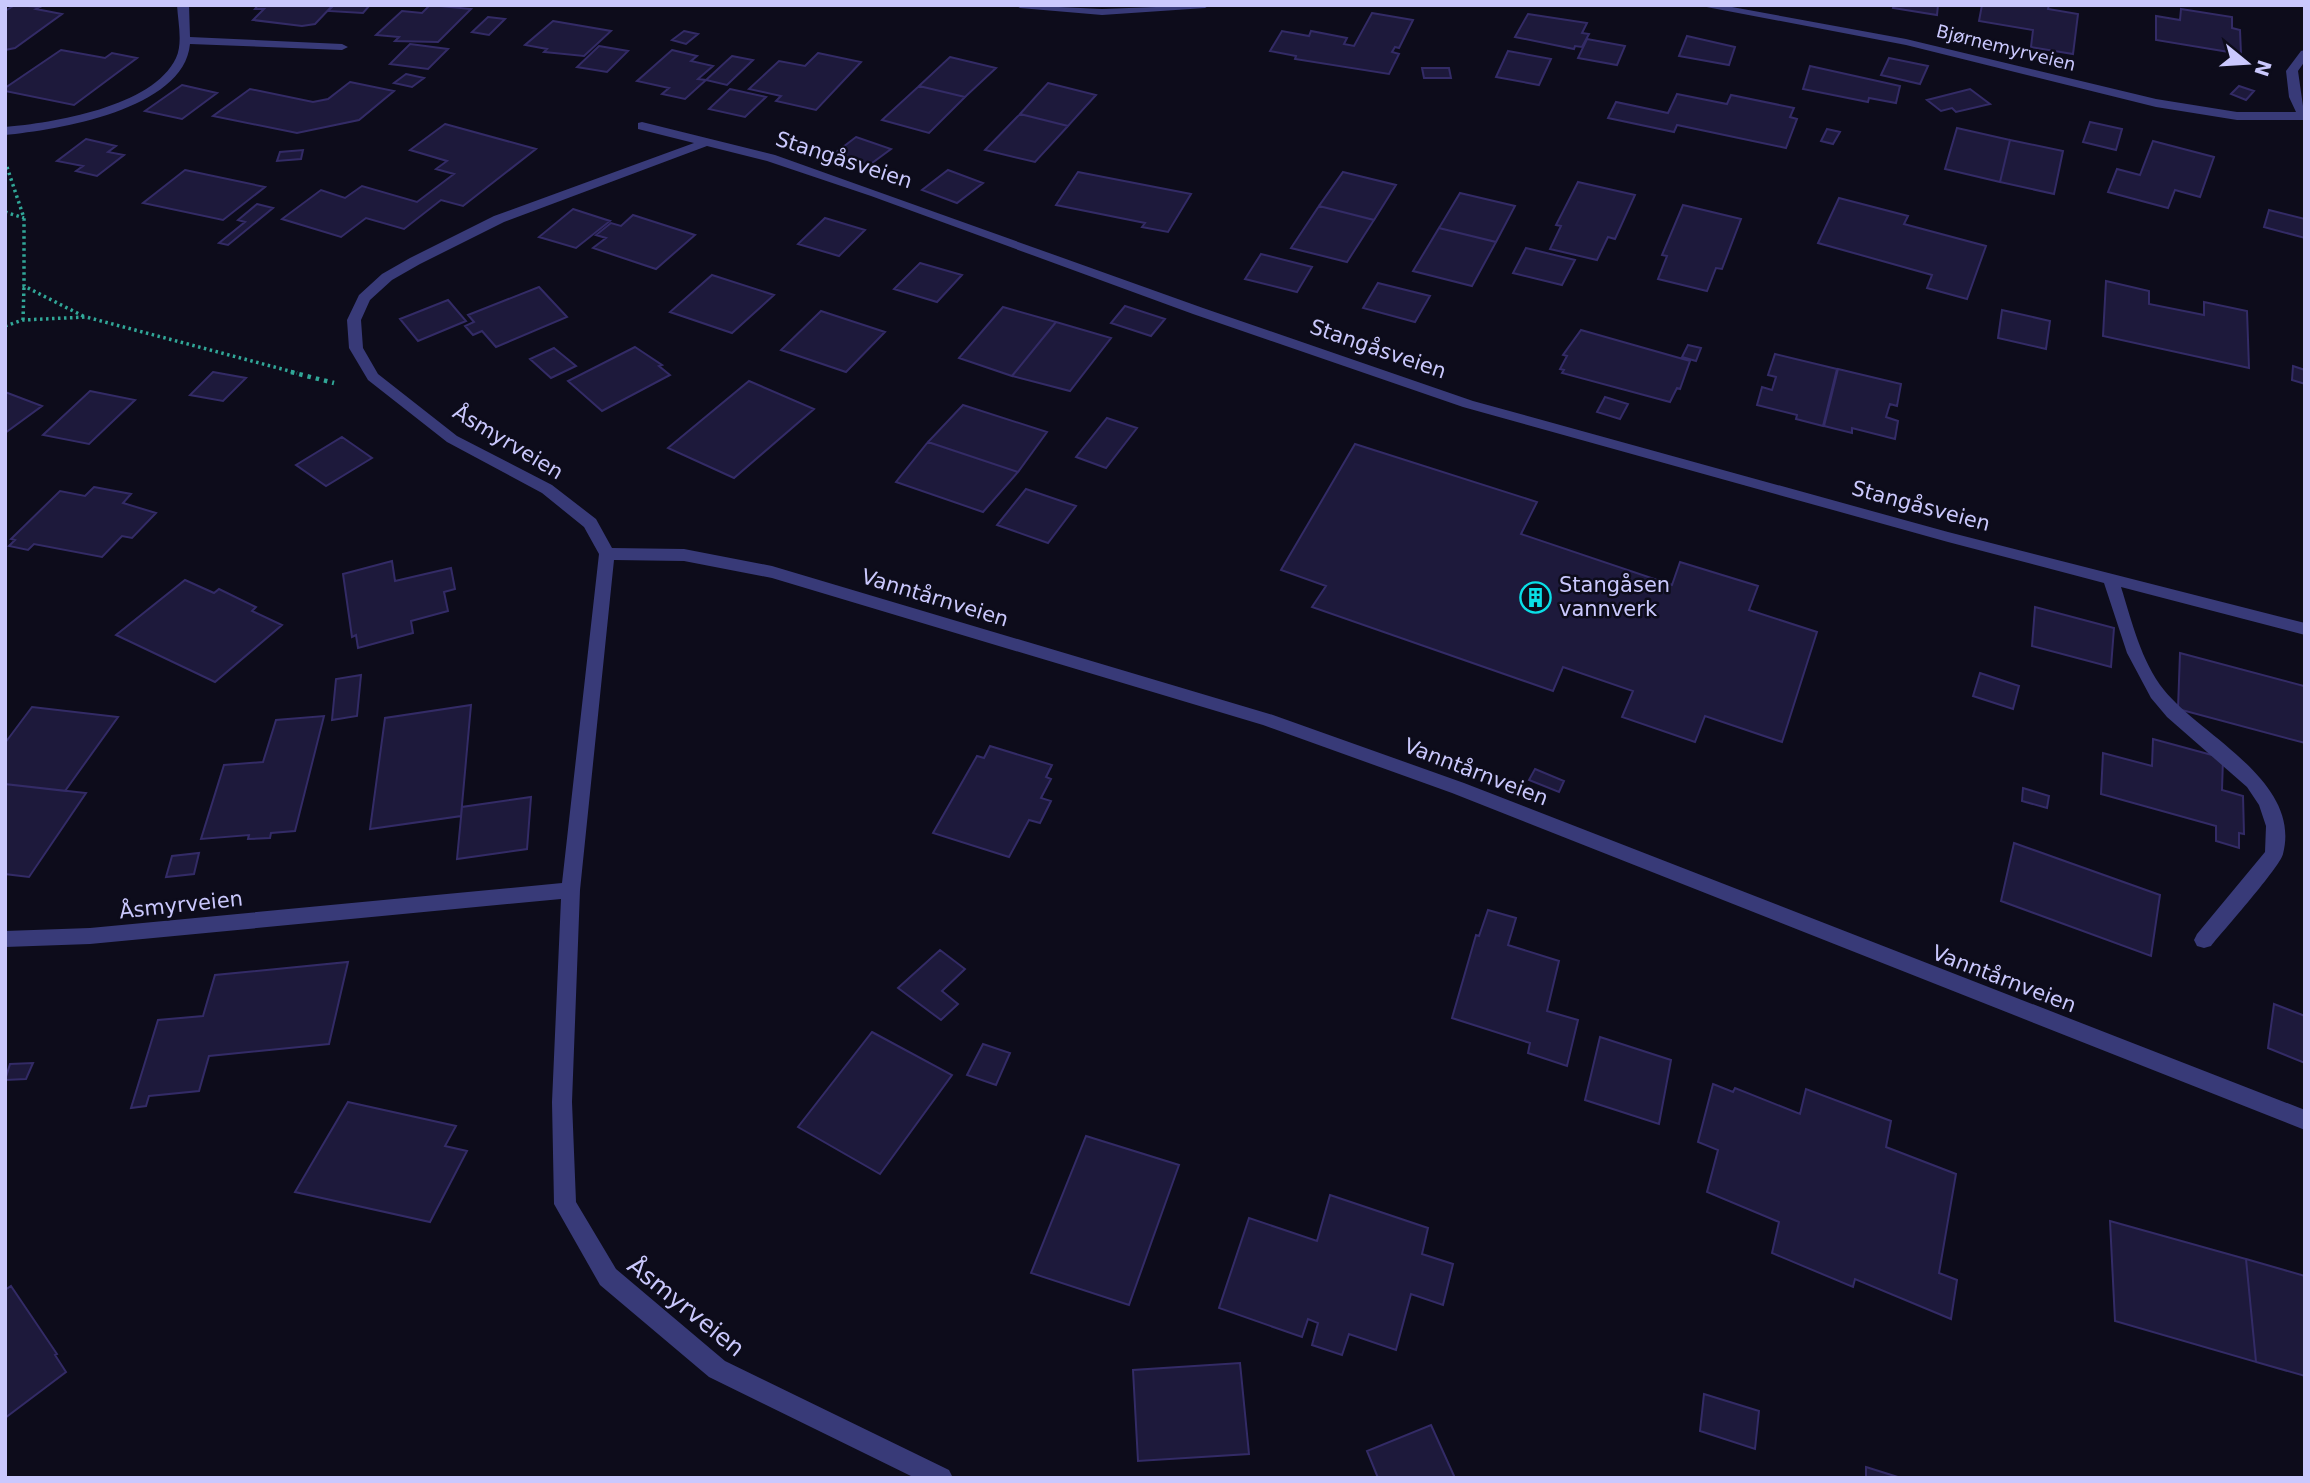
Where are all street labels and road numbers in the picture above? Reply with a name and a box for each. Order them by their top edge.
street label: Bjørnemyrveien [1934,20,2078,75]
street label: Stangåsveien [773,126,916,193]
street label: Stangåsveien [1307,314,1450,384]
street label: Åsmyrveien [449,398,568,484]
street label: Stangåsveien [1849,475,1993,536]
street label: Vanntårnveien [859,563,1012,632]
street label: Vanntårnveien [1401,733,1552,810]
street label: Åsmyrveien [118,885,244,923]
street label: Vanntårnveien [1929,940,2080,1017]
street label: Åsmyrveien [622,1251,751,1363]

